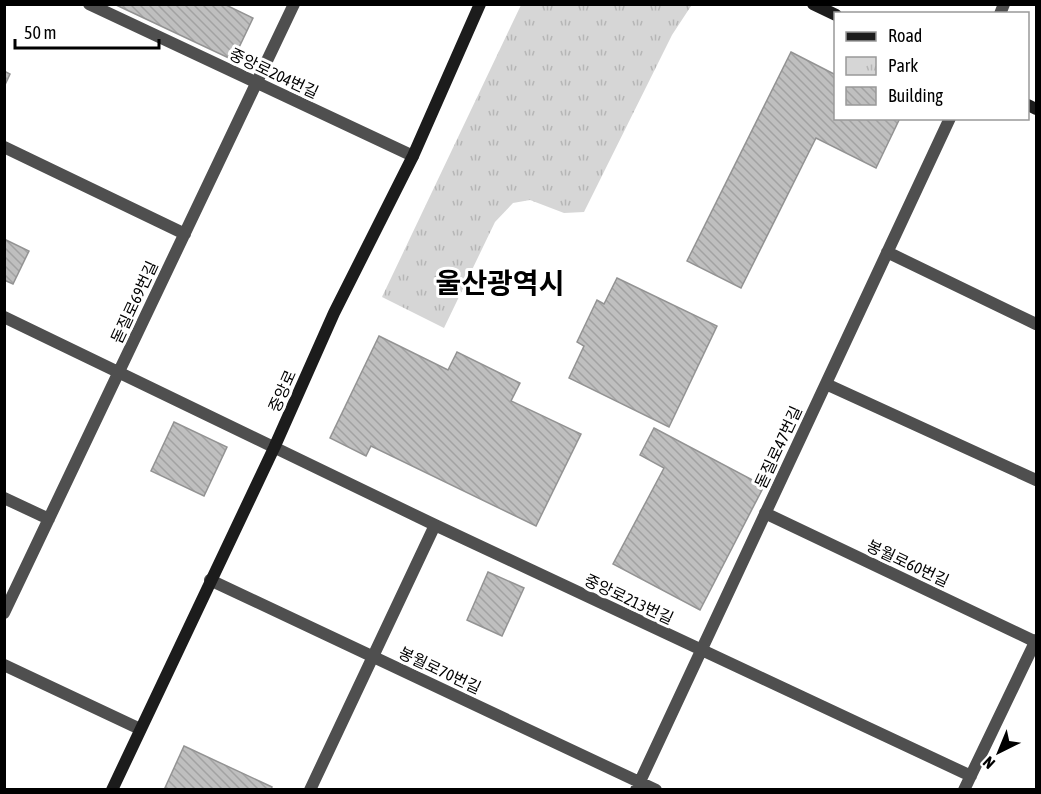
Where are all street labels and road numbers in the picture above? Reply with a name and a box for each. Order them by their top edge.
street label: 중앙로204번길 [227,45,321,101]
street label: 돋질로69번길 [107,258,161,346]
street label: 중앙로 [265,367,299,415]
street label: 돋질로47번길 [751,403,805,491]
street label: 봉월로60번길 [864,536,952,590]
street label: 중앙로213번길 [582,571,676,627]
street label: 봉월로70번길 [396,643,484,697]

